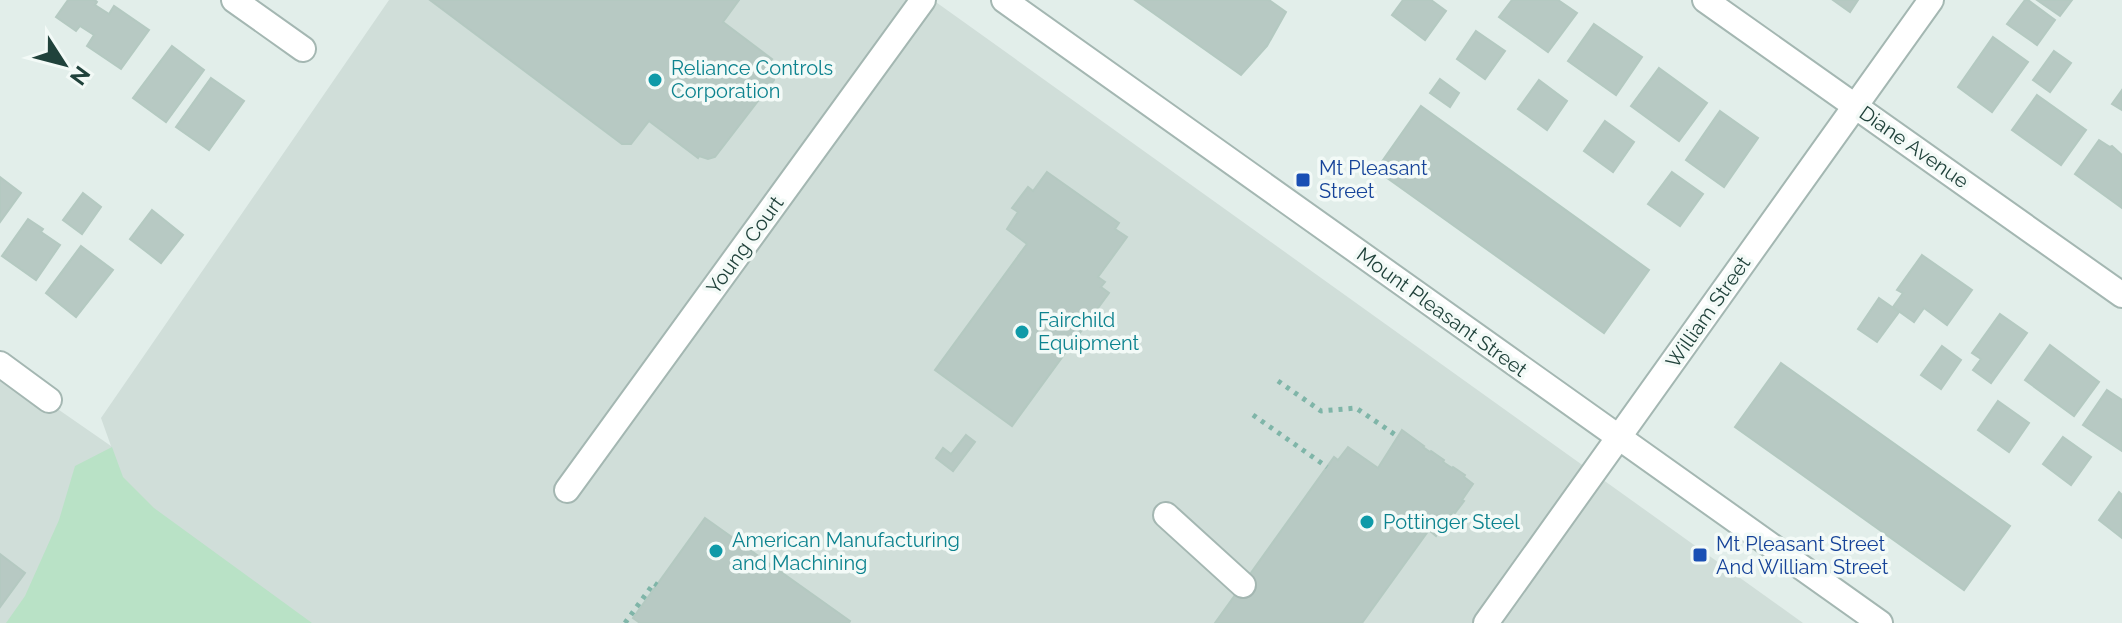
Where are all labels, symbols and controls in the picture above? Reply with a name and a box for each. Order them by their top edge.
north arrow [24,24,104,104]
place label: Reliance Controls Corporation [671,56,833,103]
text: N [65,61,96,90]
marker: Reliance Controls Corporation [646,71,664,89]
street label: Diane Avenue [1855,101,1973,194]
place label: Mt Pleasant Street [1319,156,1428,203]
marker: Mt Pleasant Street [1294,171,1312,189]
street label: Young Court [701,191,789,299]
street label: Mount Pleasant Street [1352,242,1532,382]
street label: William Street [1661,251,1755,372]
place label: Fairchild Equipment [1038,308,1139,355]
marker: Fairchild Equipment [1013,323,1031,341]
place label: Pottinger Steel [1383,510,1520,534]
marker: Pottinger Steel [1358,513,1376,531]
place label: American Manufacturing and Machining [732,528,960,575]
place label: Mt Pleasant Street And William Street [1716,532,1889,579]
marker: American Manufacturing and Machining [707,542,725,560]
marker: Mt Pleasant Street And William Street [1691,546,1709,564]

